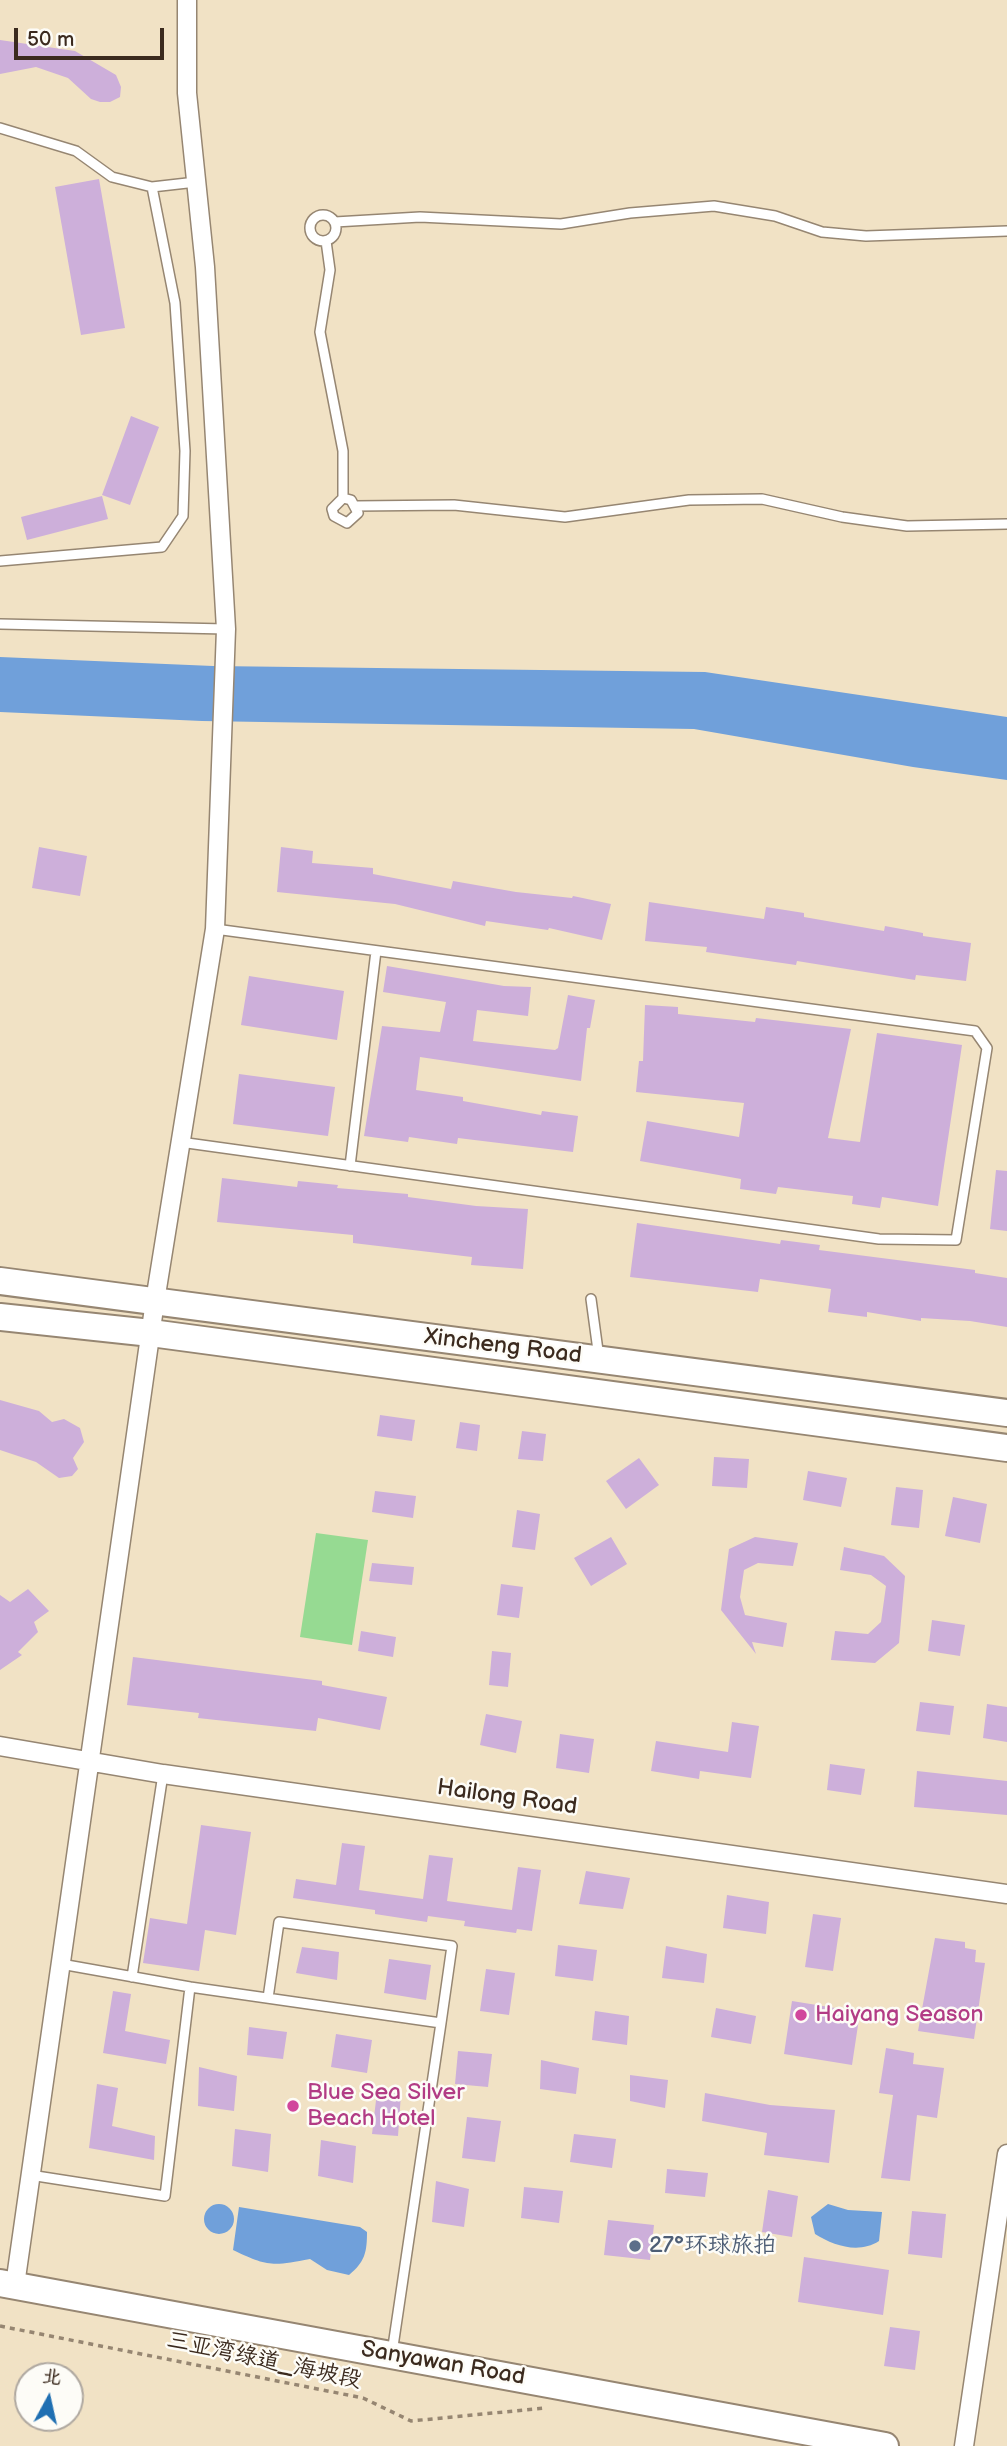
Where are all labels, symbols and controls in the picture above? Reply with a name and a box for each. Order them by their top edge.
scale bar [18,14,168,58]
text: 50 m [27,27,74,52]
street label: Xincheng Road [423,1324,583,1370]
street label: Hailong Road [435,1775,579,1821]
place label: Haiyang Season [815,2001,983,2029]
marker: Haiyang Season [793,2007,809,2023]
place label: Blue Sea Silver Beach Hotel [307,2079,464,2133]
marker: Blue Sea Silver Beach Hotel [285,2098,301,2114]
place label: 27°环球旅拍 [649,2232,776,2260]
marker: 27°环球旅拍 [627,2238,643,2254]
street label: 三亚湾绿道_海坡段 [164,2327,364,2395]
street label: Sanyawan Road [359,2336,527,2392]
north arrow [14,2362,84,2432]
text: 北 [41,2365,63,2390]

